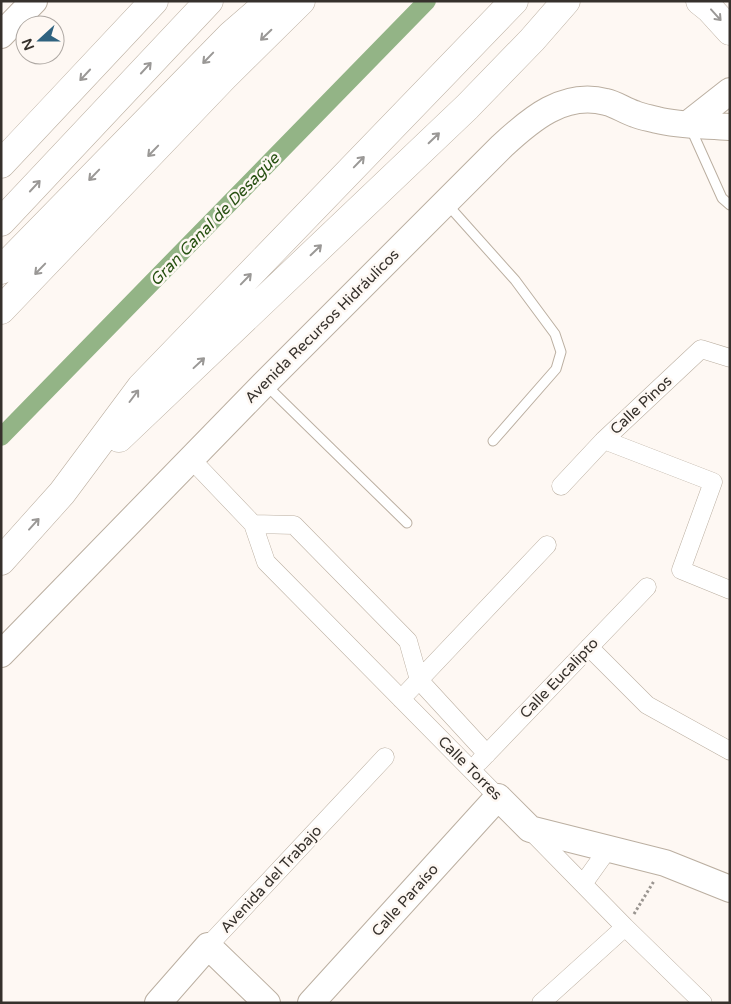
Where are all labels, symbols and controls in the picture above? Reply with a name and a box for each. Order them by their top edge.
one-way arrow [710,9,722,22]
north arrow [15,15,65,65]
one-way arrow [261,29,273,41]
text: N [18,36,38,53]
one-way arrow [202,52,214,65]
one-way arrow [140,61,152,74]
one-way arrow [79,69,91,81]
one-way arrow [427,132,440,144]
one-way arrow [147,145,159,158]
water label: Gran Canal de Desagüe [146,148,284,291]
one-way arrow [353,156,365,168]
one-way arrow [88,168,100,181]
one-way arrow [29,180,41,193]
street label: Avenida Recursos Hidráulicos [241,245,403,407]
one-way arrow [310,245,322,257]
one-way arrow [34,263,46,275]
one-way arrow [240,273,252,285]
one-way arrow [192,357,205,369]
street label: Calle Pinos [606,372,676,438]
one-way arrow [129,389,139,403]
one-way arrow [28,518,39,531]
street label: Calle Eucalipto [516,634,602,722]
street label: Calle Torres [434,732,506,804]
street label: Avenida del Trabajo [217,821,325,937]
street label: Calle Paraíso [368,860,442,940]

